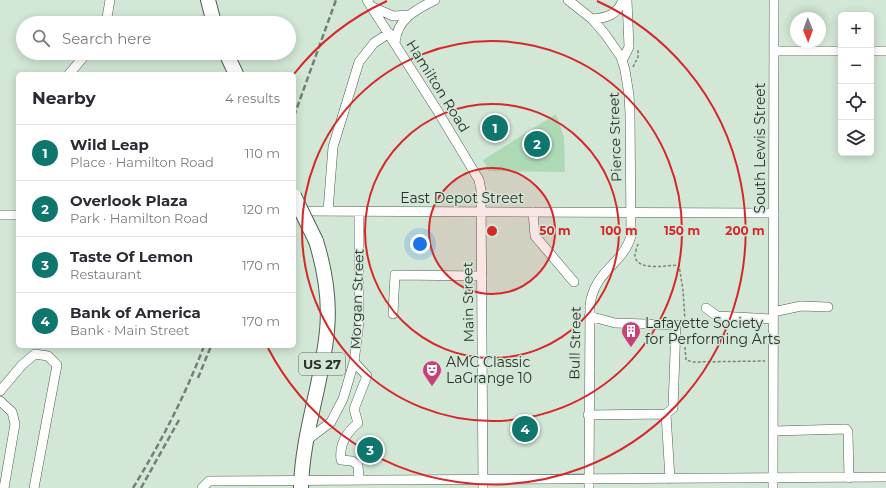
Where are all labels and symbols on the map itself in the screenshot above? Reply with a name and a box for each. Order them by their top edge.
north arrow [790,12,826,48]
street label: Hamilton Road [402,36,474,136]
street label: South Lewis Street [751,82,769,213]
street label: Pierce Street [604,91,626,182]
pin: 1 [482,113,508,143]
pin: 2 [524,129,550,159]
street label: East Depot Street [400,189,524,207]
text: 50 m [539,223,571,238]
text: 100 m [601,223,637,238]
text: 150 m [664,223,700,238]
text: 200 m [725,223,765,238]
centre of rings [485,224,499,238]
your location [410,234,430,254]
street label: Morgan Street [346,248,368,350]
street label: Main Street [458,261,478,343]
street label: Bull Street [565,306,585,380]
place label: Lafayette Society for Performing Arts [645,314,780,348]
building icon: Lafayette Society for Performing Arts [620,320,642,348]
road number: US 27 [299,353,345,375]
place label: AMC Classic LaGrange 10 [446,353,532,387]
theatre icon: AMC Classic LaGrange 10 [421,359,443,387]
pin: 4 [512,414,538,444]
pin: 3 [357,435,383,465]

